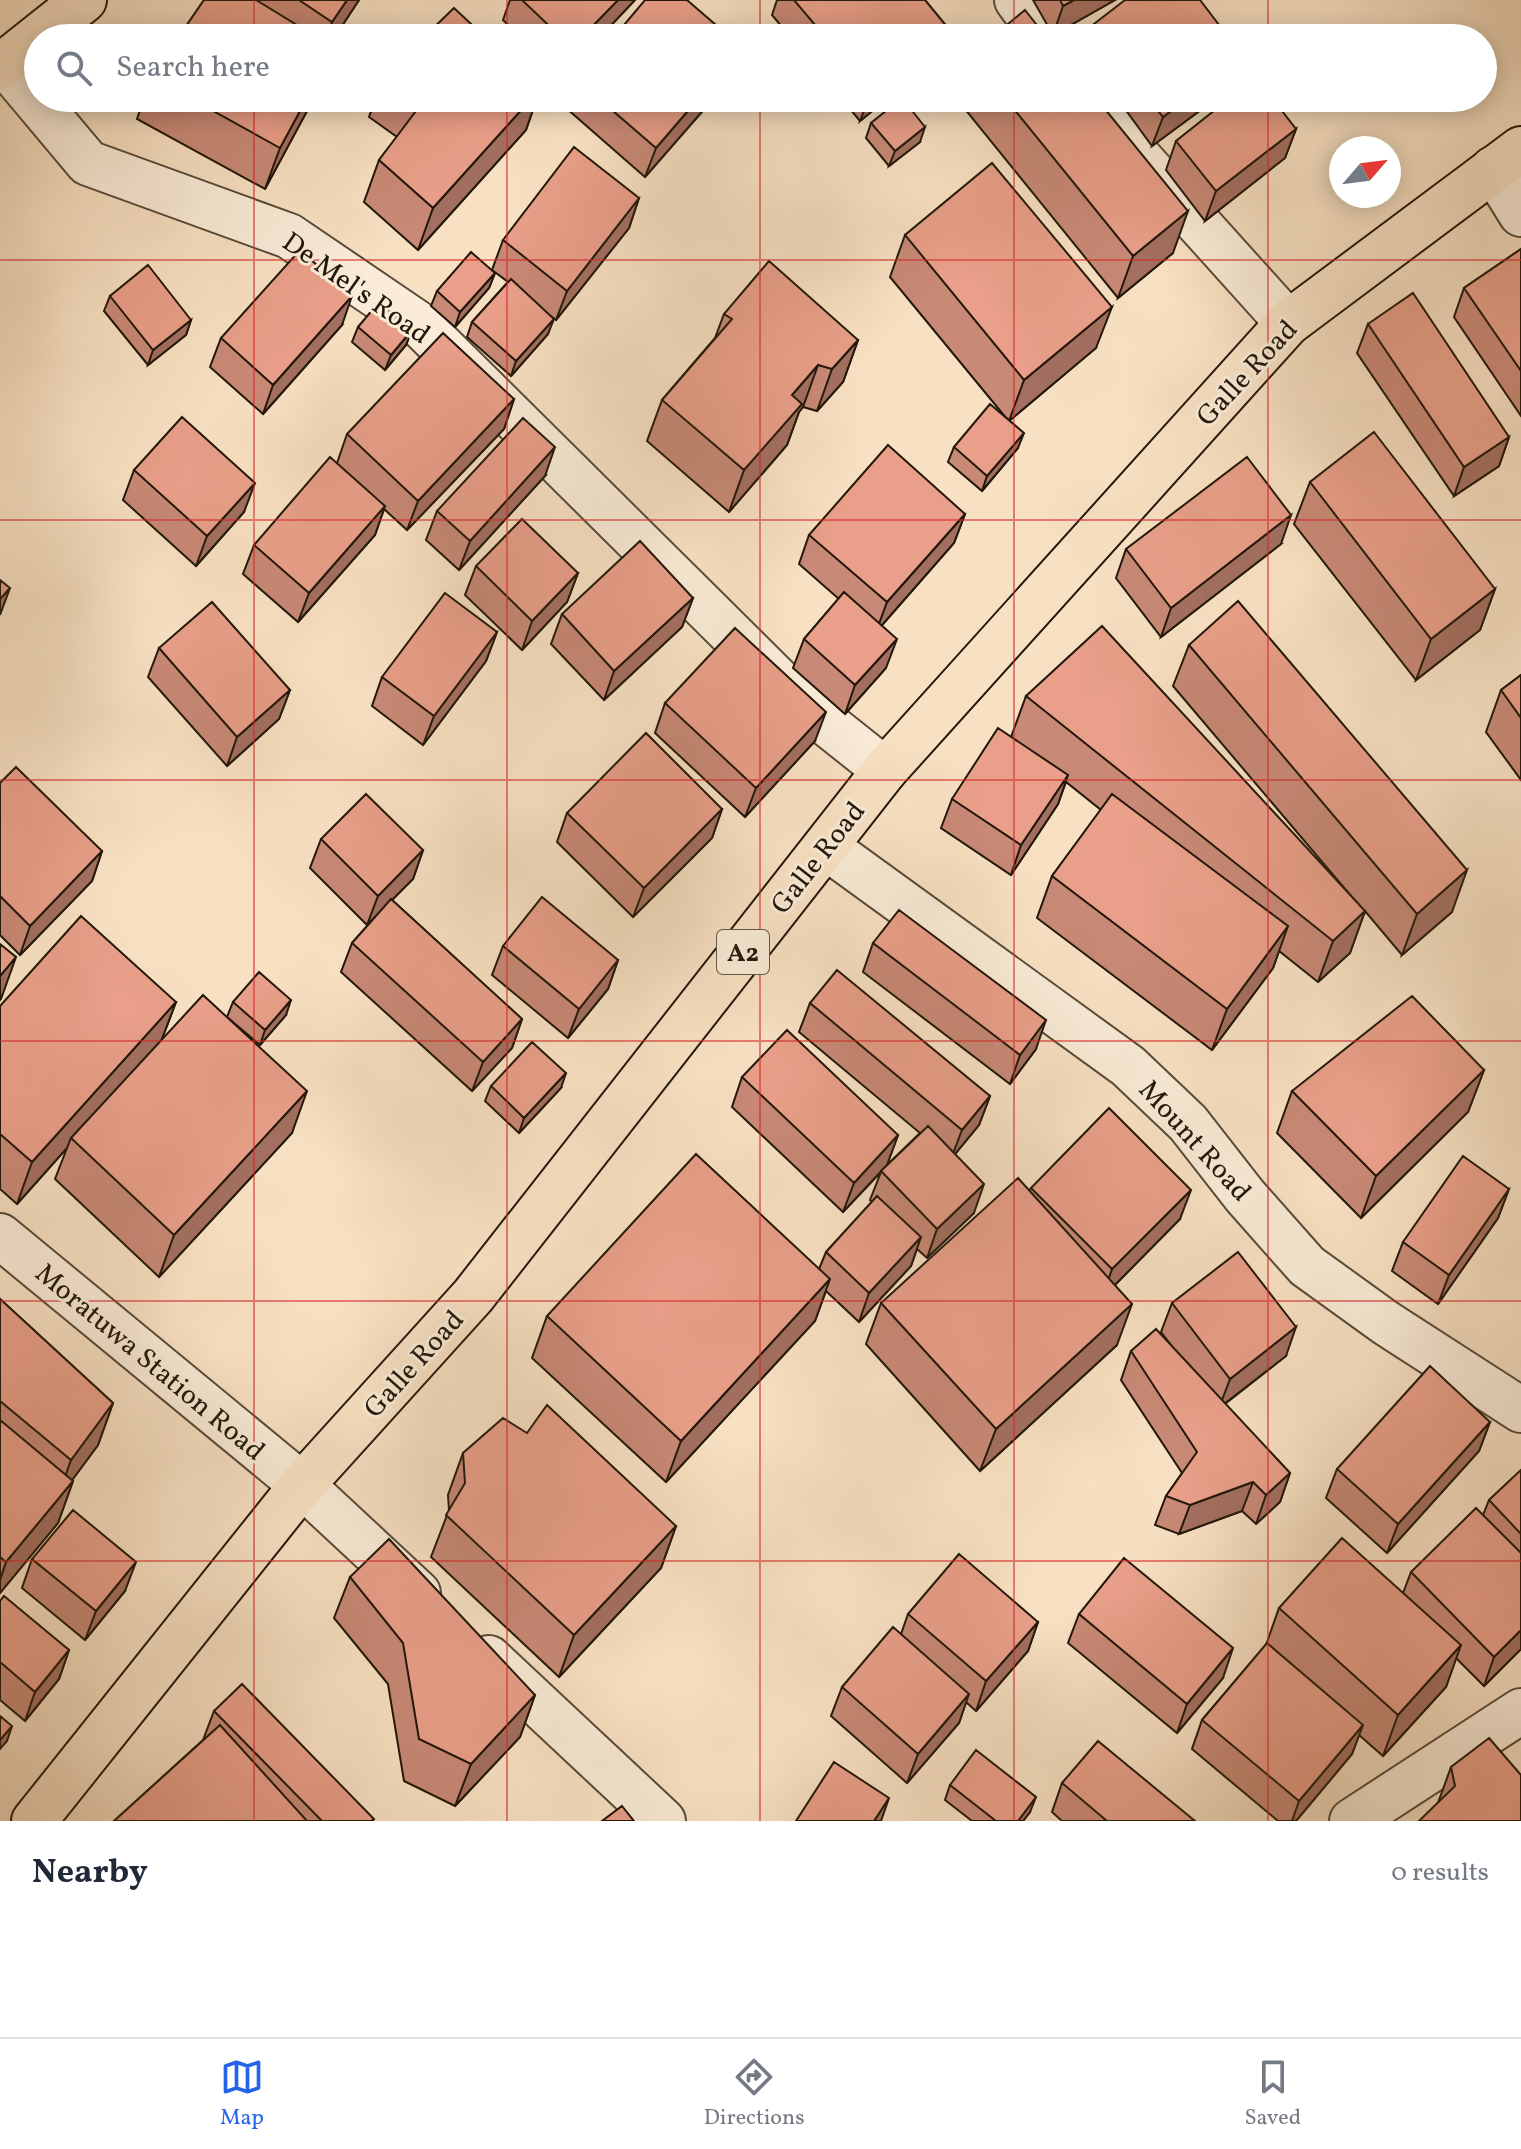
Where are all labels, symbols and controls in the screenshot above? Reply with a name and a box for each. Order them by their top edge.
search box [24,24,1497,112]
icon: search [52,46,96,90]
text: Search here [116,47,270,89]
north arrow [1329,136,1401,208]
street label: De Mel's Road [274,224,438,355]
street label: Galle Road [1188,312,1308,436]
street label: Galle Road [763,794,875,923]
road number: A2 [717,930,769,974]
street label: Mount Road [1129,1072,1259,1211]
street label: Moratuwa Station Road [26,1255,273,1471]
street label: Galle Road [356,1302,474,1427]
text: Nearby [32,1850,148,1897]
text: 0 results [1391,1855,1489,1891]
tab: Map [220,2055,264,2134]
tab: Directions [704,2055,805,2134]
tab: Saved [1244,2055,1301,2134]

